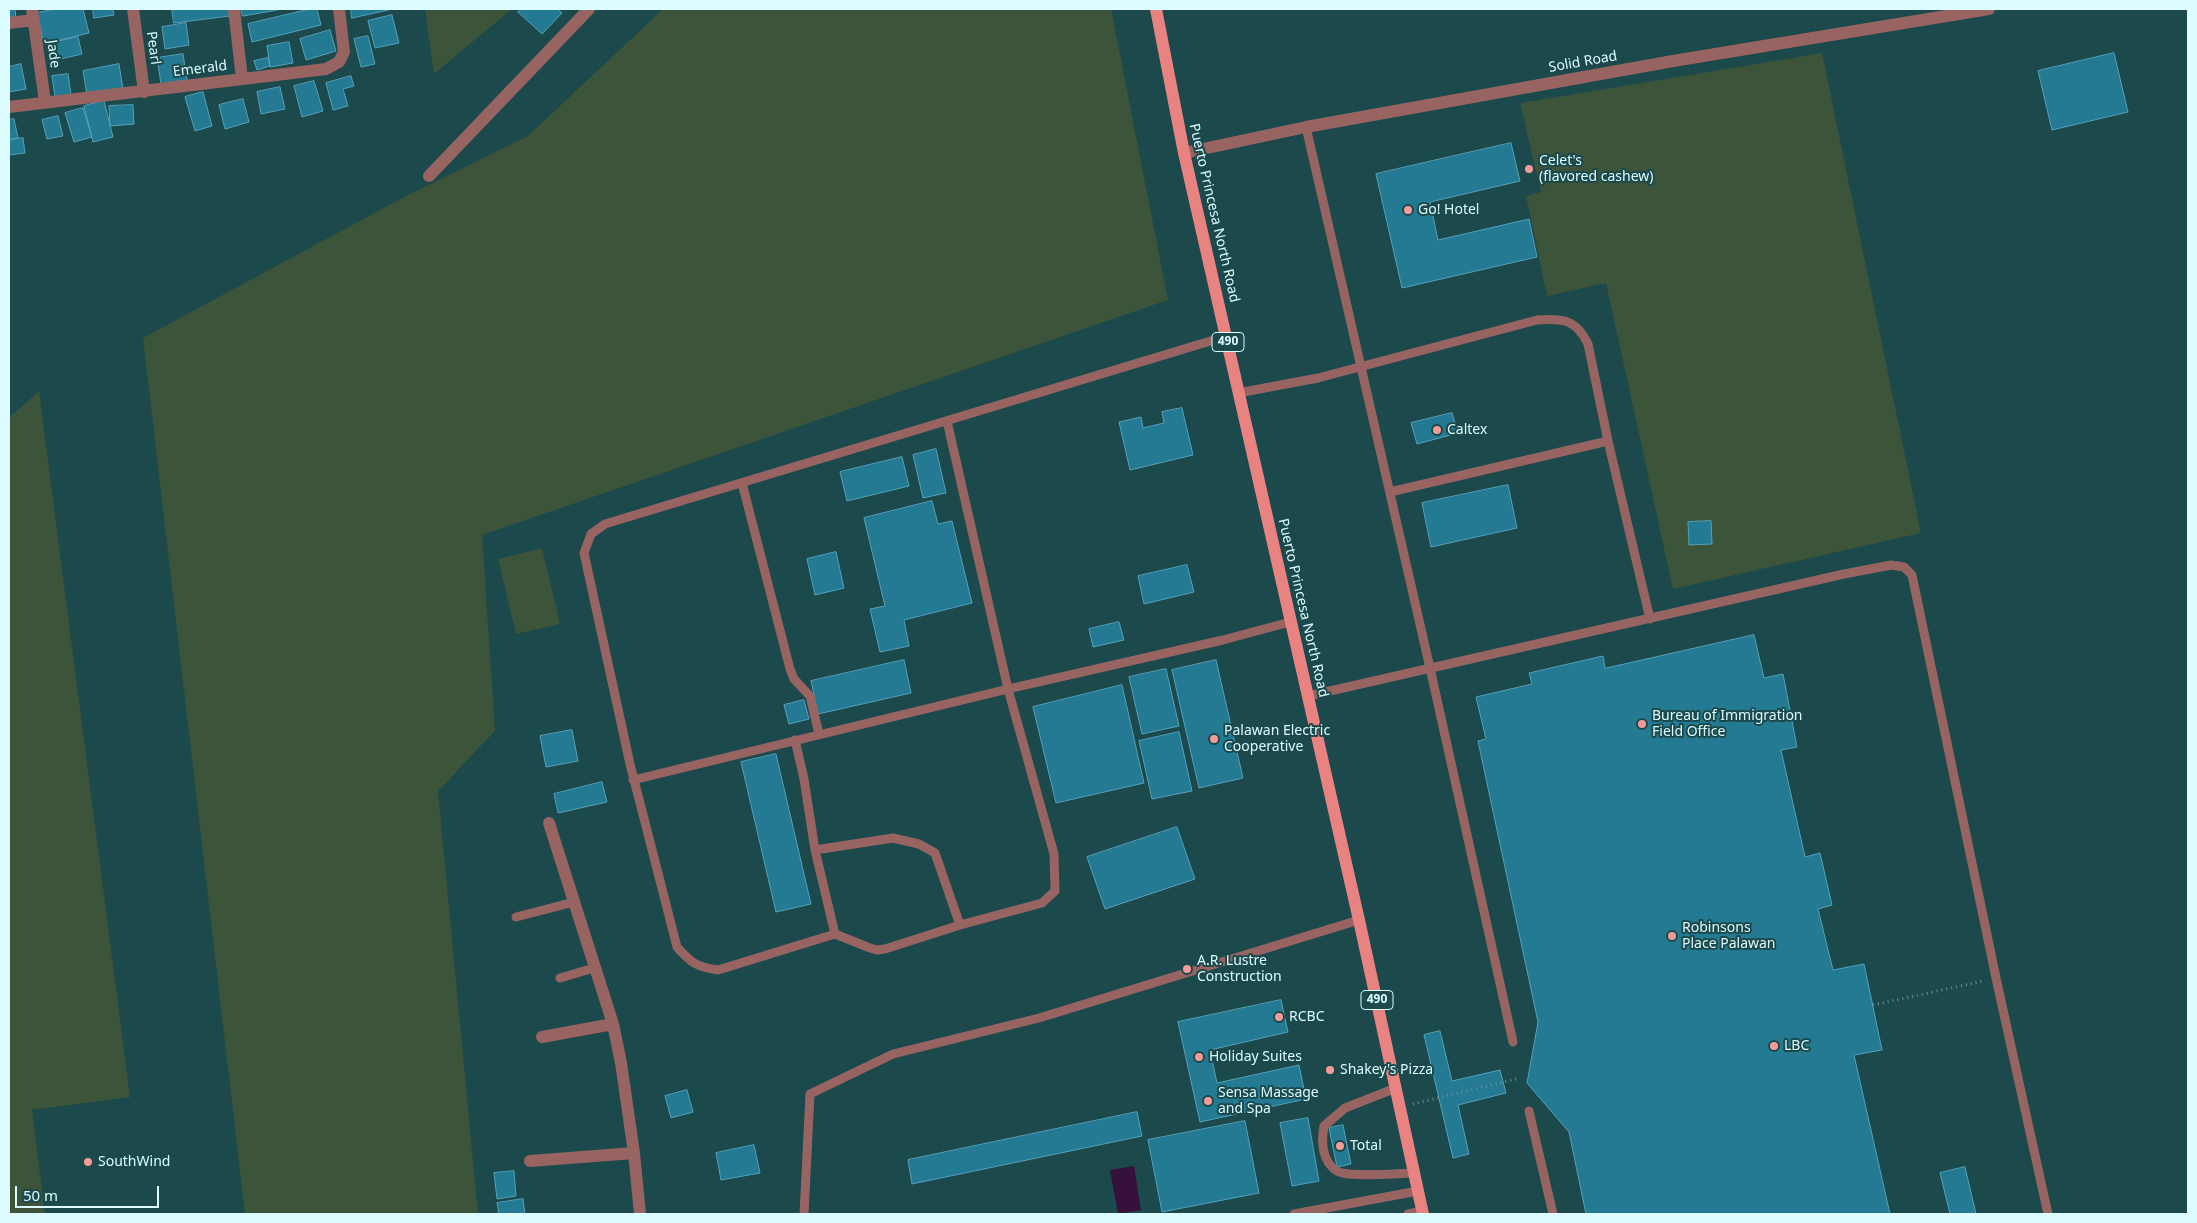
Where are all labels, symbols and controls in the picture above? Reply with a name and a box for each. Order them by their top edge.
street label: Pearl [142,30,164,66]
street label: Jade [43,39,63,69]
street label: Solid Road [1547,48,1619,76]
street label: Emerald [172,57,228,81]
street label: Puerto Princesa North Road [1185,122,1243,304]
place label: Celet's (flavored cashew) [1539,153,1653,186]
marker: Celet's (flavored cashew) [1523,163,1535,175]
place label: Go! Hotel [1418,202,1479,218]
marker: Go! Hotel [1402,204,1414,216]
road number: 490 [1212,332,1244,352]
place label: Caltex [1447,422,1487,438]
marker: Caltex [1431,424,1443,436]
street label: Puerto Princesa North Road [1274,517,1332,699]
place label: Bureau of Immigration Field Office [1652,708,1803,740]
marker: Bureau of Immigration Field Office [1636,718,1648,730]
place label: Palawan Electric Cooperative [1224,723,1330,756]
marker: Palawan Electric Cooperative [1208,733,1220,745]
place label: Robinsons Place Palawan [1682,920,1775,952]
marker: Robinsons Place Palawan [1666,930,1678,942]
place label: A.R. Lustre Construction [1197,953,1282,986]
marker: A.R. Lustre Construction [1181,963,1193,975]
road number: 490 [1361,990,1393,1010]
place label: RCBC [1289,1009,1325,1025]
marker: RCBC [1273,1011,1285,1023]
place label: LBC [1784,1038,1809,1054]
marker: LBC [1768,1040,1780,1052]
place label: Holiday Suites [1209,1049,1302,1065]
marker: Holiday Suites [1193,1051,1205,1063]
place label: Shakey's Pizza [1340,1062,1433,1078]
marker: Shakey's Pizza [1324,1064,1336,1076]
place label: Sensa Massage and Spa [1218,1085,1319,1118]
marker: Sensa Massage and Spa [1202,1095,1214,1107]
place label: Total [1350,1138,1382,1154]
marker: Total [1334,1140,1346,1152]
place label: SouthWind [98,1154,170,1170]
marker: SouthWind [82,1156,94,1168]
scale bar [18,1176,161,1208]
text: 50 m [23,1185,58,1205]

